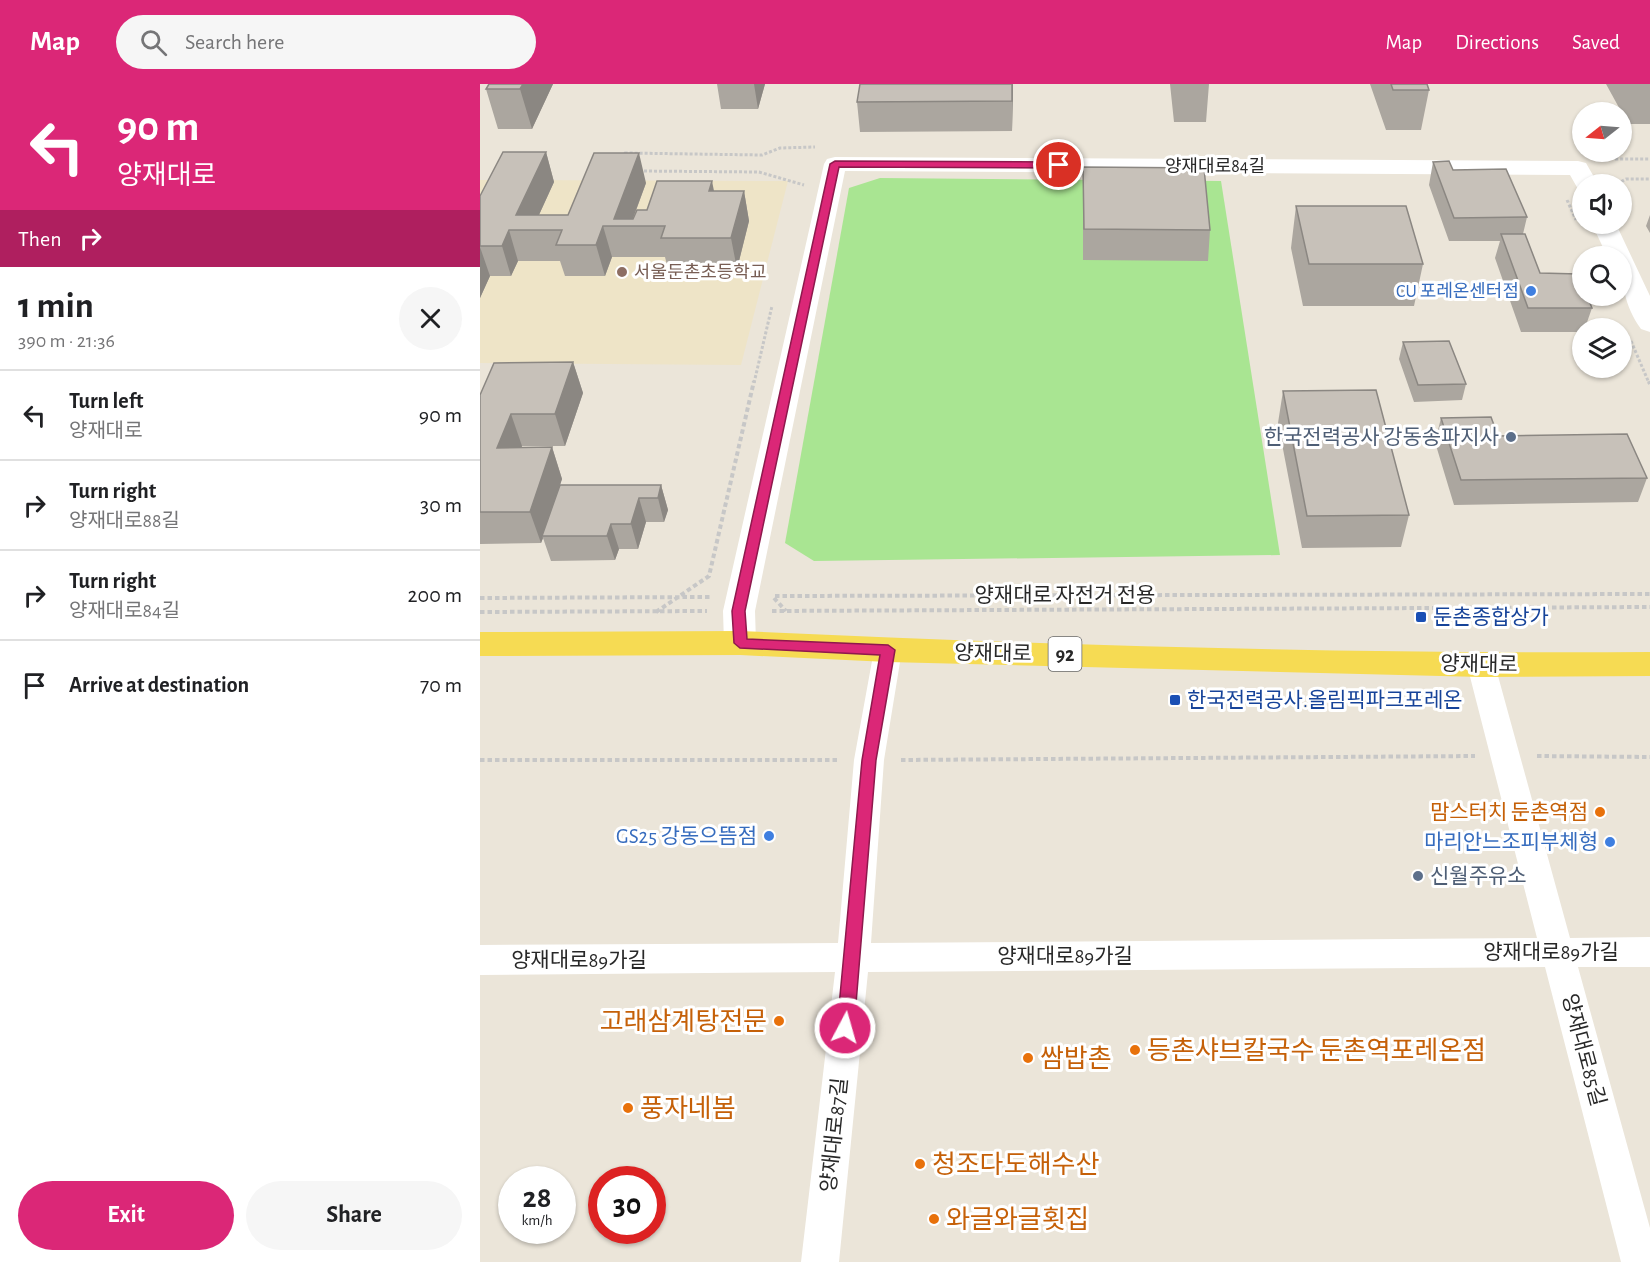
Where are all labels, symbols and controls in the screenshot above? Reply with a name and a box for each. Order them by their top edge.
search box [116,15,536,69]
icon: search [137,26,170,59]
text: Map [30,28,80,56]
text: Search here [185,31,284,53]
text: Map [1386,32,1422,53]
text: Directions [1455,32,1539,53]
text: Saved [1572,32,1620,53]
north arrow [1572,102,1632,162]
map controls [1572,102,1632,378]
text: 90 m [117,106,199,148]
icon: left [18,108,96,186]
pin [1033,139,1084,190]
icon: arrive [1042,148,1075,181]
street label: 양재대로84길 [1165,157,1265,176]
text: 양재대로 [117,162,216,189]
button: sound [1572,174,1632,234]
icon: right [74,222,107,255]
text: Then [18,228,62,250]
button: search [1572,246,1632,306]
place label: 서울둔촌초등학교 [634,263,766,282]
marker: 서울둔촌초등학교 [615,265,629,279]
place label: CU 포레온센터점 [1396,281,1519,301]
marker: CU 포레온센터점 [1524,284,1538,298]
button: close [399,287,462,350]
text: 1 min [18,288,94,324]
button: layers [1572,318,1632,378]
text: 390 m · 21:36 [18,331,115,351]
text: Turn left [69,390,143,412]
icon: left [18,399,51,432]
text: 90 m [419,404,462,426]
text: 양재대로 [69,421,143,441]
place label: 한국전력공사 강동송파지사 [1264,426,1499,448]
marker: 한국전력공사 강동송파지사 [1504,430,1518,444]
text: Turn right [69,480,156,502]
icon: right [18,489,51,522]
text: 30 m [420,494,462,516]
text: 양재대로88길 [69,511,180,531]
text: Turn right [69,570,156,592]
icon: right [18,579,51,612]
text: 200 m [408,584,462,606]
street label: 양재대로 자전거 전용 [975,584,1155,606]
text: 양재대로84길 [69,601,180,621]
place label: 둔촌종합상가 [1433,606,1549,628]
marker: 둔촌종합상가 [1414,610,1428,624]
road number: 92 [1048,637,1082,671]
street label: 양재대로 [954,641,1032,665]
street label: 양재대로 [1440,652,1518,676]
icon: arrive [18,669,51,702]
text: Arrive at destination [69,674,249,696]
text: 70 m [420,674,462,696]
place label: 한국전력공사.올림픽파크포레온 [1187,689,1462,711]
marker: 한국전력공사.올림픽파크포레온 [1168,693,1182,707]
place label: 맘스터치 둔촌역점 [1430,801,1588,823]
marker: 맘스터치 둔촌역점 [1593,805,1607,819]
place label: GS25 강동으뜸점 [616,825,757,847]
marker: GS25 강동으뜸점 [762,829,776,843]
place label: 마리안느조피부체형 [1424,831,1598,853]
marker: 마리안느조피부체형 [1603,835,1617,849]
place label: 신월주유소 [1430,865,1527,887]
marker: 신월주유소 [1411,869,1425,883]
street label: 양재대로89가길 [1483,941,1619,963]
street label: 양재대로89가길 [997,945,1133,967]
street label: 양재대로89가길 [511,949,647,971]
street label: 양재대로85길 [1558,991,1610,1109]
position arrow [813,996,877,1060]
place label: 고래삼계탕전문 [600,1008,767,1035]
marker: 고래삼계탕전문 [772,1014,786,1028]
place label: 등촌샤브칼국수 둔촌역포레온점 [1147,1037,1486,1064]
marker: 등촌샤브칼국수 둔촌역포레온점 [1128,1043,1142,1057]
place label: 쌈밥촌 [1040,1045,1112,1072]
marker: 쌈밥촌 [1021,1051,1035,1065]
street label: 양재대로87길 [817,1077,851,1193]
place label: 풍자네봄 [640,1095,736,1122]
marker: 풍자네봄 [621,1101,635,1115]
place label: 청조다도해수산 [932,1151,1100,1178]
marker: 청조다도해수산 [913,1157,927,1171]
speed limit sign: 30 [588,1166,666,1244]
button: Exit [18,1181,234,1250]
button: Share [246,1181,462,1250]
text: 28 [523,1183,551,1213]
place label: 와글와글횟집 [946,1206,1090,1233]
marker: 와글와글횟집 [927,1212,941,1226]
text: km/h [522,1213,552,1228]

